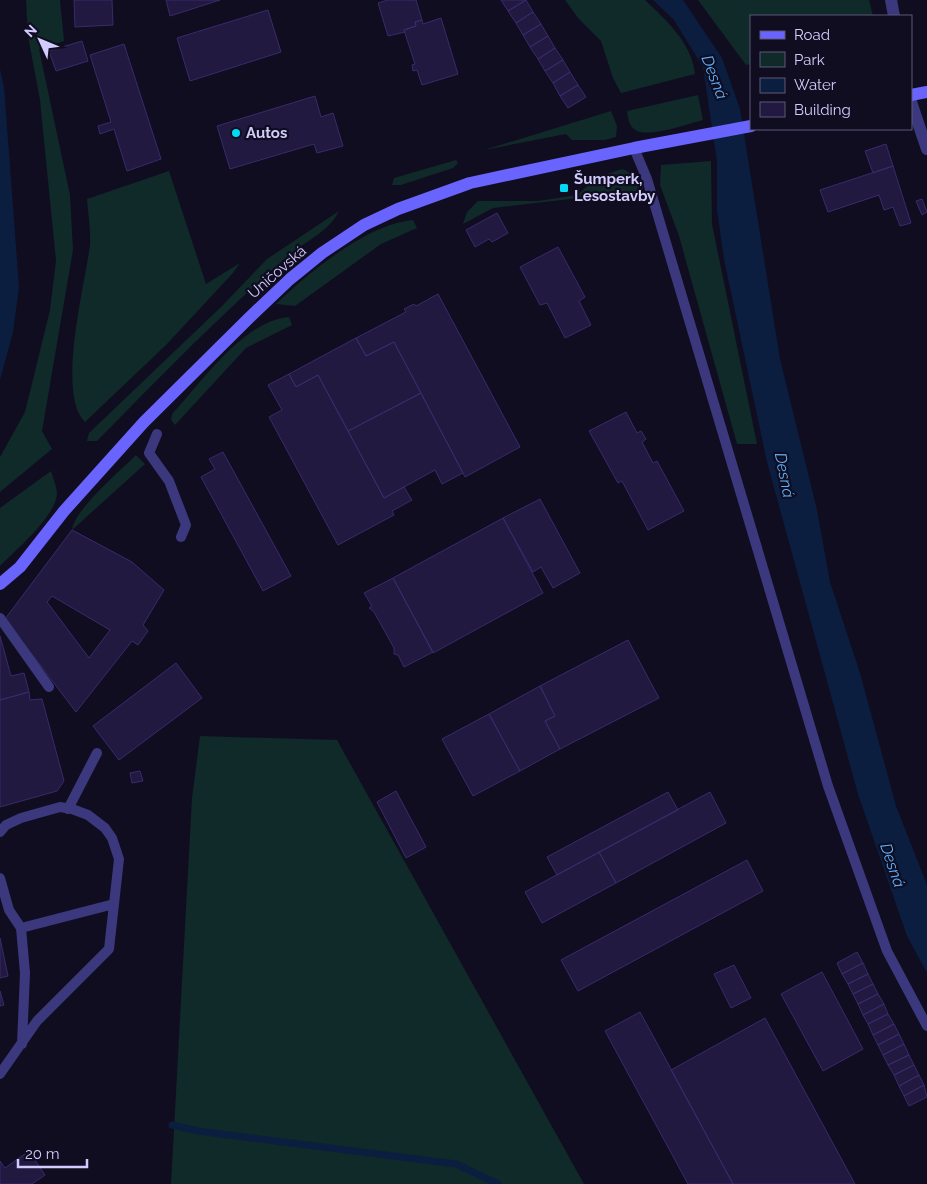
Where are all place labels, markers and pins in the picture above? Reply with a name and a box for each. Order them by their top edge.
place label: Autos [246,124,287,142]
marker: Autos [230,127,242,139]
place label: Šumperk, Lesostavby [574,170,656,205]
marker: Šumperk, Lesostavby [558,182,570,194]

